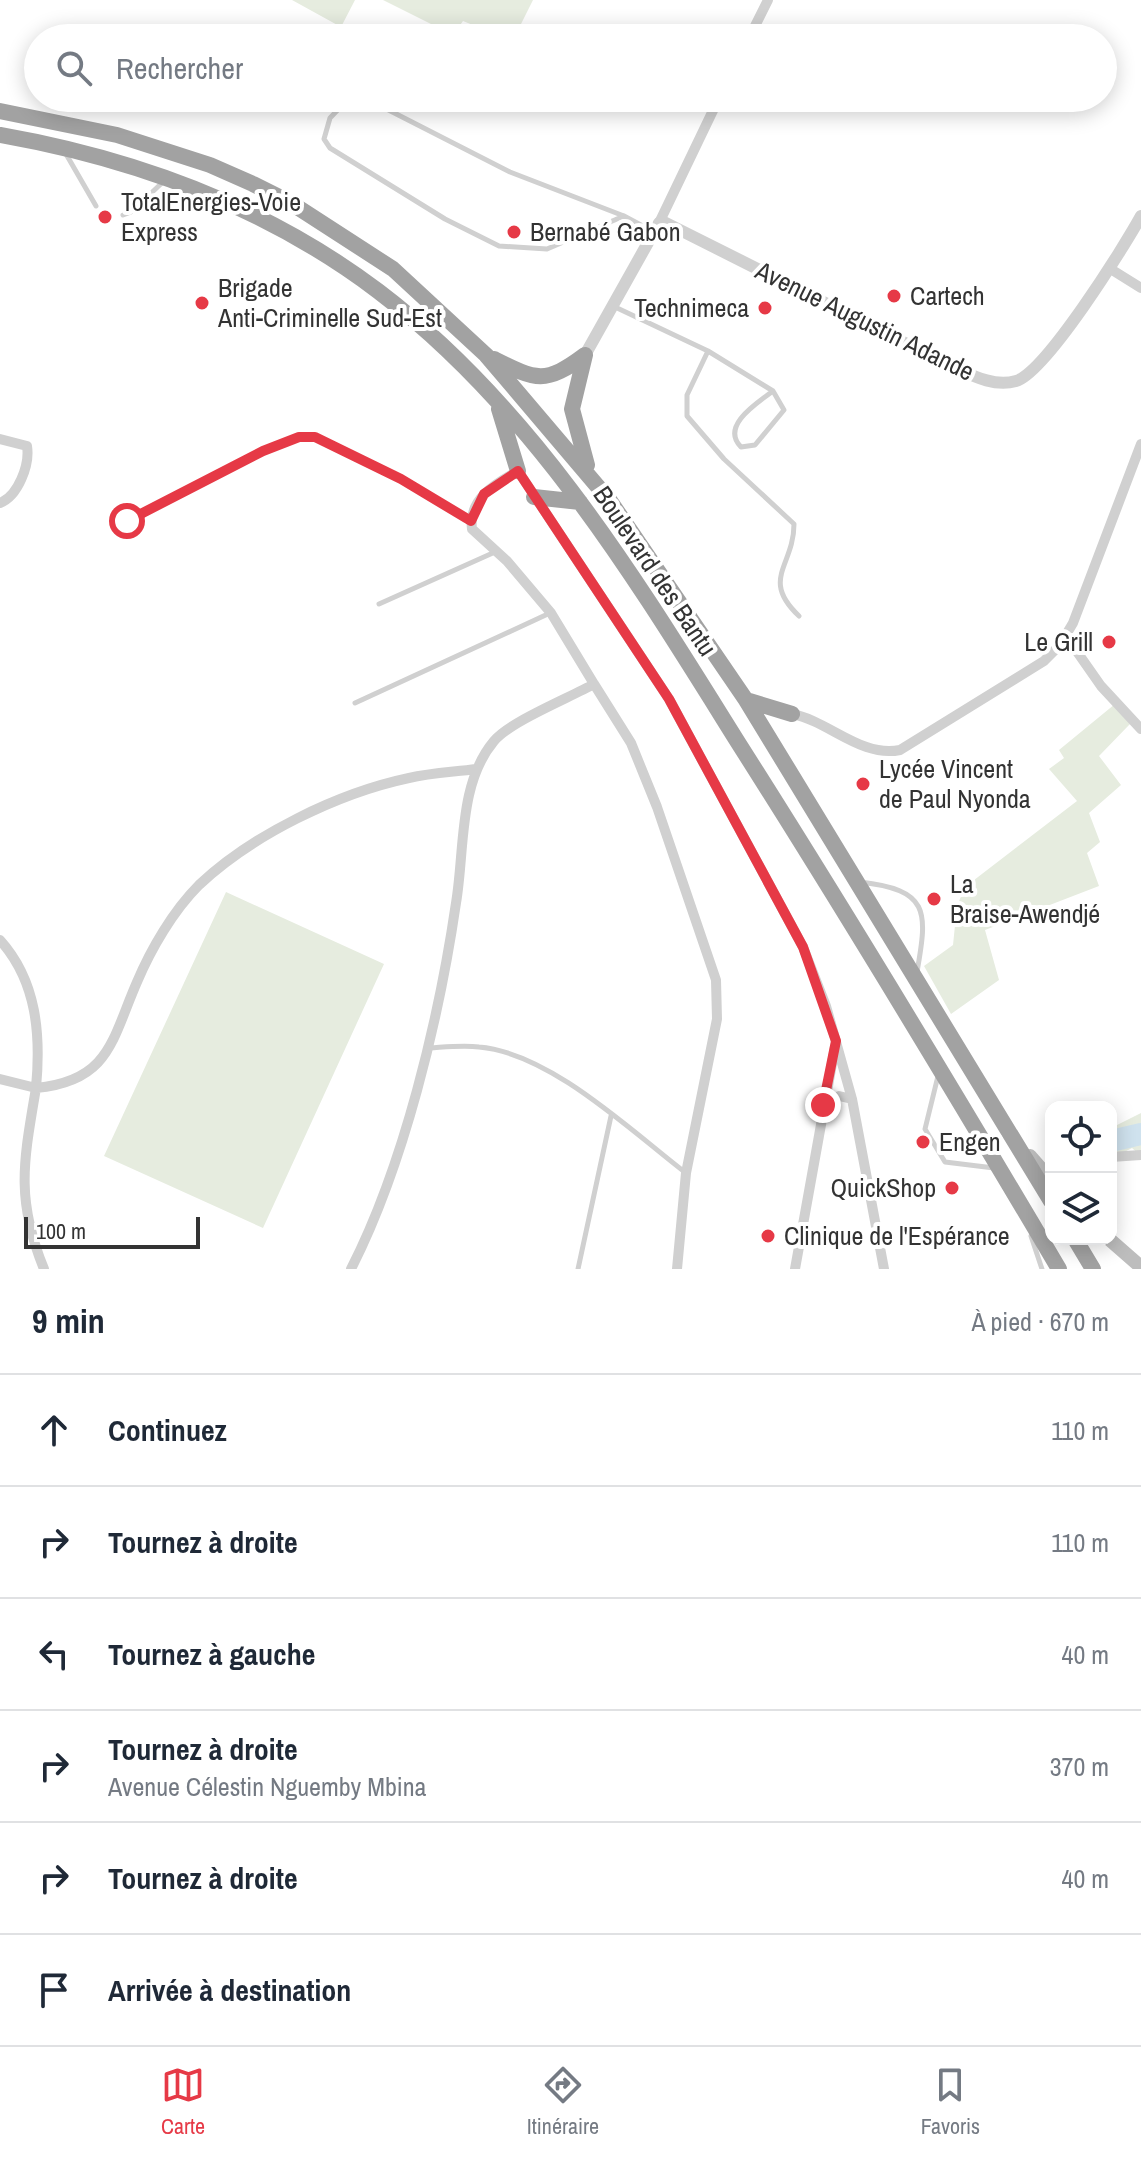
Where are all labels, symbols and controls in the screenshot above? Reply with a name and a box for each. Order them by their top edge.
search box [24,24,1117,112]
icon: search [52,46,96,90]
text: Rechercher [116,48,243,88]
place label: TotalEnergies-Voie Express [121,184,301,249]
marker: TotalEnergies-Voie Express [96,208,114,226]
place label: Bernabé Gabon [530,214,681,249]
marker: Bernabé Gabon [505,223,523,241]
street label: Avenue Augustin Adande [749,252,980,389]
place label: Brigade Anti-Criminelle Sud-Est [217,270,442,335]
place label: Cartech [910,278,985,313]
marker: Cartech [885,287,903,305]
place label: Technimeca [634,290,749,325]
marker: Brigade Anti-Criminelle Sud-Est [193,294,211,312]
marker: Technimeca [756,299,774,317]
street label: Boulevard des Bantu [586,479,725,663]
route start [109,503,145,539]
place label: Le Grill [1024,624,1093,659]
marker: Le Grill [1100,633,1118,651]
place label: Lycée Vincent de Paul Nyonda [879,751,1031,816]
marker: Lycée Vincent de Paul Nyonda [854,775,872,793]
place label: La Braise-Awendjé [950,866,1100,931]
marker: La Braise-Awendjé [925,890,943,908]
route end [805,1087,841,1123]
map controls [1045,1101,1117,1245]
button: locate [1045,1101,1117,1173]
place label: Engen [939,1124,1001,1159]
marker: Engen [914,1133,932,1151]
place label: QuickShop [831,1170,936,1205]
button: layers [1045,1173,1117,1245]
marker: QuickShop [943,1179,961,1197]
scale bar [24,1213,200,1249]
text: 100 m [36,1216,86,1246]
place label: Clinique de l'Espérance [784,1218,1010,1253]
marker: Clinique de l'Espérance [759,1227,777,1245]
text: 9 min [32,1298,105,1344]
text: À pied · 670 m [971,1304,1109,1339]
icon: ahead [32,1408,76,1452]
text: Continuez [108,1410,227,1450]
text: 110 m [1051,1413,1109,1448]
icon: right [32,1520,76,1564]
text: Tournez à droite [108,1522,298,1562]
text: 110 m [1051,1525,1109,1560]
icon: left [32,1632,76,1676]
text: Tournez à gauche [108,1634,315,1674]
text: 40 m [1062,1637,1109,1672]
text: Tournez à droite [108,1729,298,1769]
icon: right [32,1744,76,1788]
text: 370 m [1050,1749,1109,1784]
text: Avenue Célestin Nguemby Mbina [108,1769,426,1804]
icon: right [32,1856,76,1900]
text: Tournez à droite [108,1858,298,1898]
text: 40 m [1062,1861,1109,1896]
icon: arrive [32,1968,76,2012]
text: Arrivée à destination [108,1970,351,2010]
tab: Carte [161,2063,205,2141]
tab: Itinéraire [527,2063,599,2141]
tab: Favoris [921,2063,980,2141]

